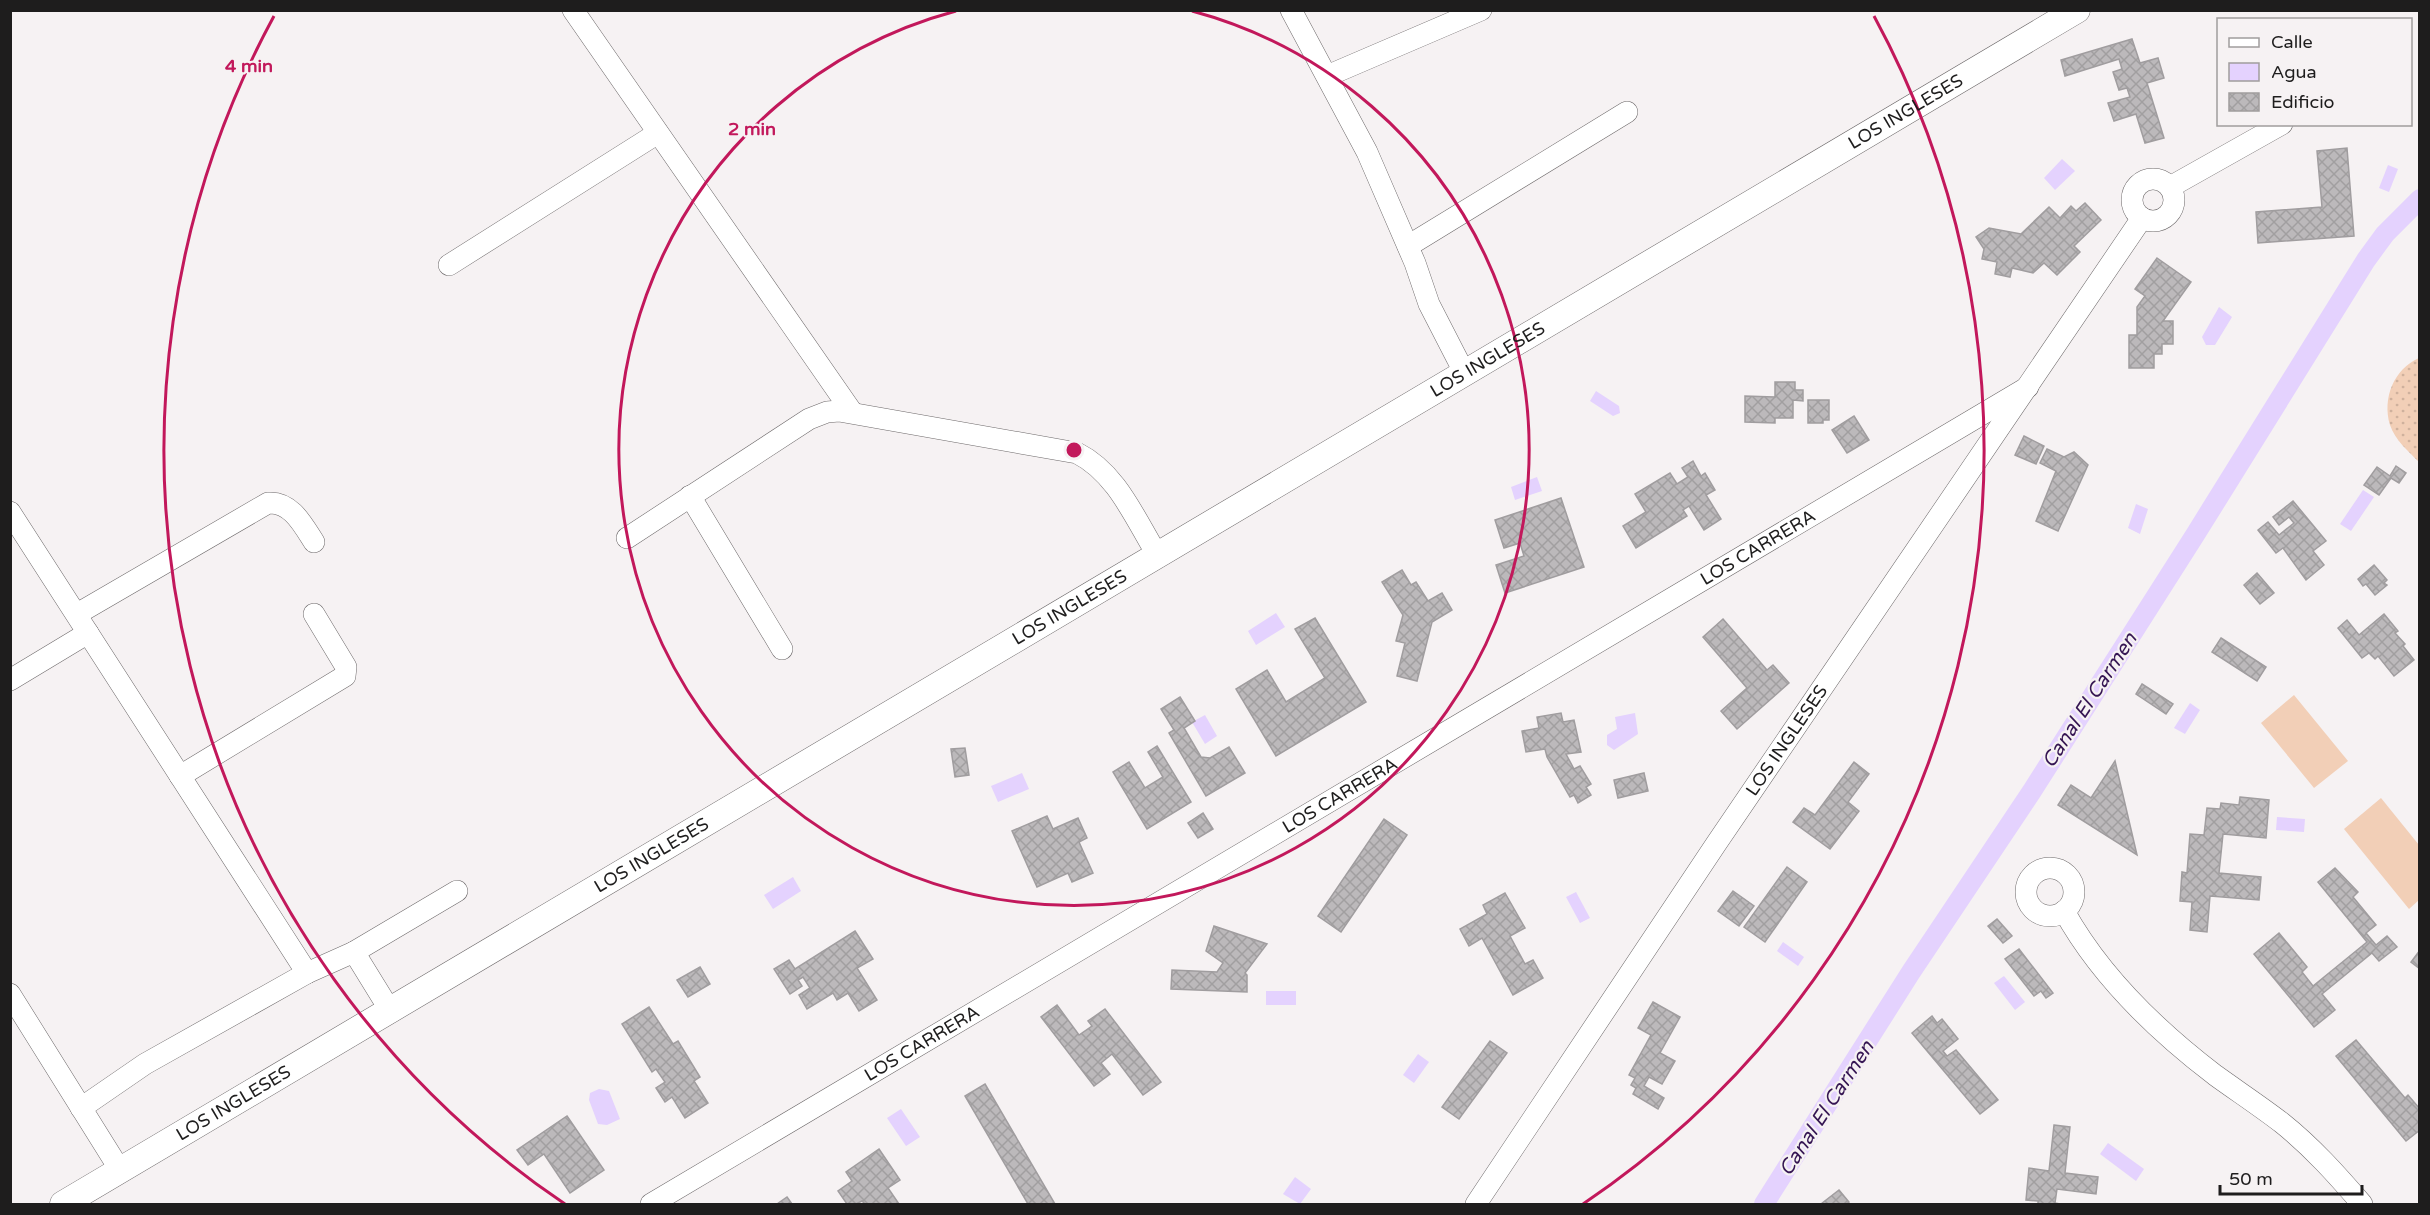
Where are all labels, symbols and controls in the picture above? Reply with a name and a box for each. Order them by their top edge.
legend [2217,18,2412,126]
text: Calle [2271,31,2313,53]
text: 4 min [225,55,273,77]
text: Agua [2271,61,2317,83]
street label: LOS INGLESES [1844,69,1967,154]
text: Edificio [2271,91,2335,113]
text: 2 min [728,118,776,140]
street label: LOS INGLESES [1426,317,1549,402]
centre of rings [1064,440,1084,460]
street label: LOS CARRERA [1696,505,1819,590]
street label: LOS INGLESES [1008,565,1131,650]
water label: Canal El Carmen [2037,628,2143,773]
street label: LOS INGLESES [1741,681,1832,800]
street label: LOS CARRERA [1278,753,1401,838]
street label: LOS INGLESES [590,813,713,898]
street label: LOS CARRERA [860,1001,983,1086]
water label: Canal El Carmen [1774,1036,1880,1181]
street label: LOS INGLESES [172,1061,295,1146]
scale bar [2220,1158,2362,1196]
text: 50 m [2229,1168,2273,1190]

